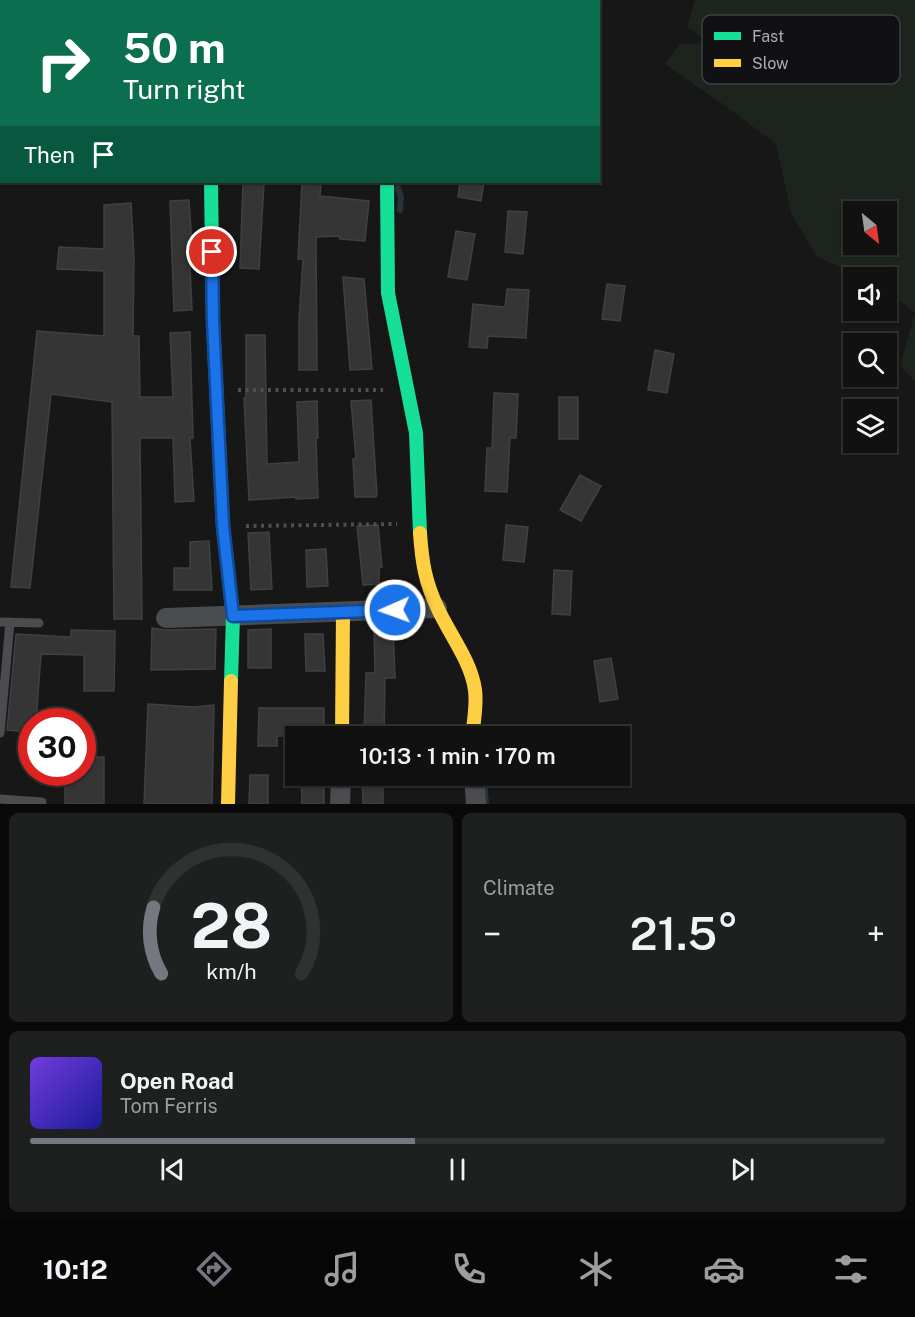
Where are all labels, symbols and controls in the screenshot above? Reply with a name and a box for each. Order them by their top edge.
legend [702,15,900,84]
text: 50 m [123,23,226,72]
icon: right [24,24,102,102]
text: Fast [752,27,784,46]
text: Slow [752,54,789,73]
text: Turn right [123,73,246,105]
icon: arrive [87,138,120,171]
text: Then [24,142,75,168]
north arrow [843,201,897,255]
map controls [843,201,897,453]
pin [186,226,237,277]
icon: arrive [195,235,228,268]
button: sound [843,267,897,321]
button: search [843,333,897,387]
button: layers [843,399,897,453]
position arrow [363,578,427,642]
speed limit sign: 30 [18,708,96,786]
text: 10:13 · 1 min · 170 m [359,743,556,769]
text: Climate [483,876,555,900]
text: 28 [190,889,272,962]
text: 21.5° [630,907,738,960]
text: − [483,915,501,953]
text: + [867,915,885,953]
text: km/h [206,960,256,985]
text: Open Road [120,1068,234,1094]
text: Tom Ferris [120,1094,218,1118]
icon: previous [156,1153,189,1186]
icon: pause [441,1153,474,1186]
icon: next [726,1153,759,1186]
icon: directions [193,1248,235,1290]
icon: music [321,1248,363,1290]
icon: phone [448,1248,490,1290]
icon: climate [575,1248,617,1290]
icon: car [703,1248,745,1290]
icon: filters [830,1248,872,1290]
text: 10:12 [43,1253,108,1285]

